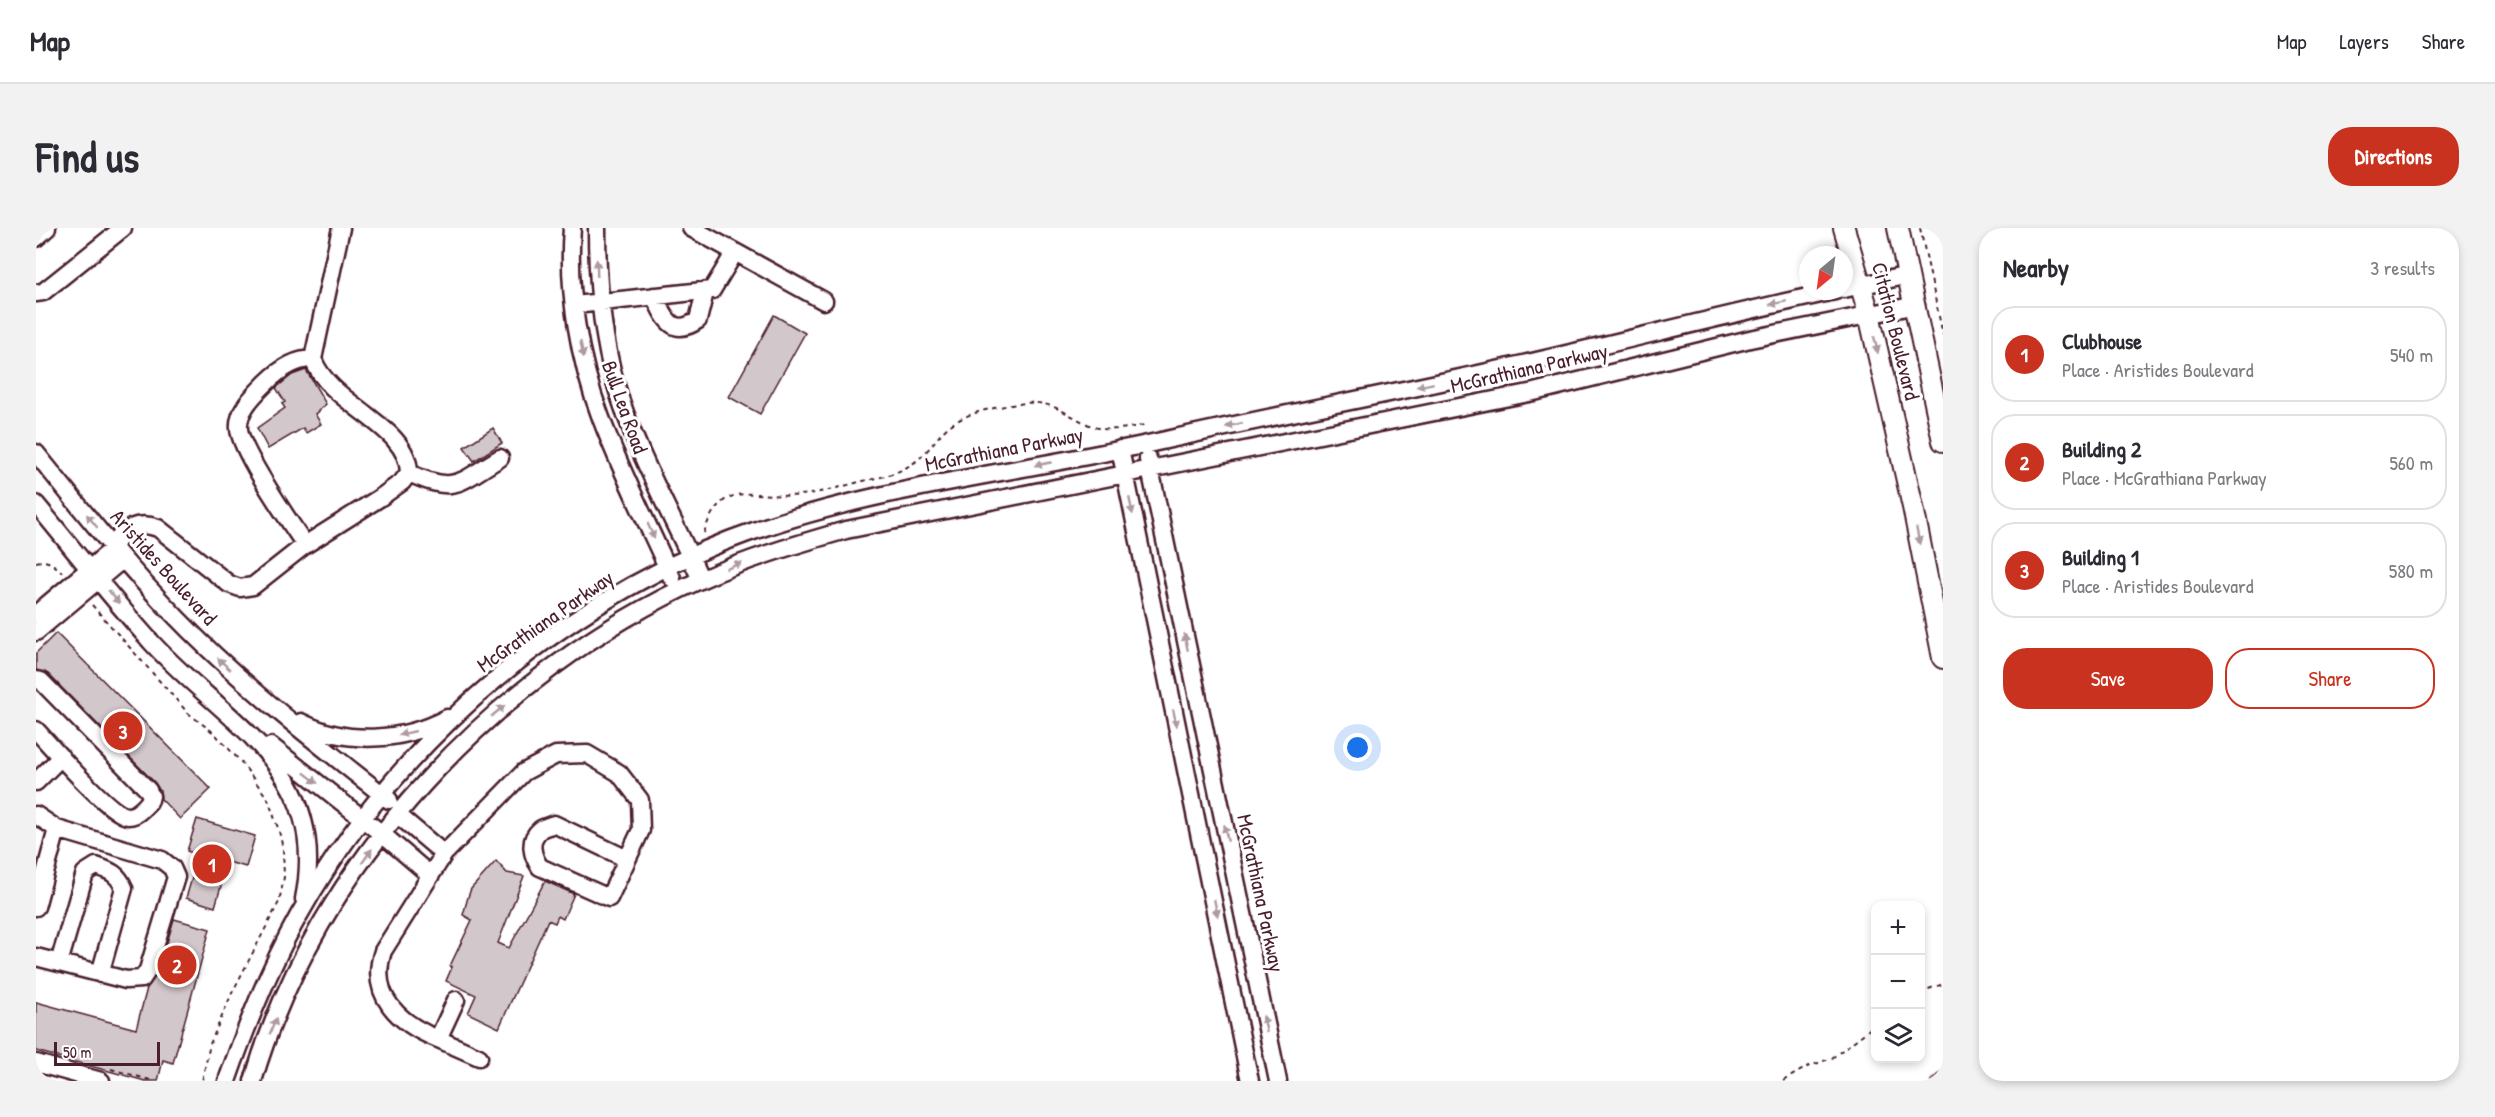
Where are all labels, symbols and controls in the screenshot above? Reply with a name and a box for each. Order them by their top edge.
text: Map [30,22,70,60]
text: Map [2277,27,2306,56]
text: Layers [2339,27,2389,56]
text: Share [2422,27,2465,56]
button: Directions [2328,127,2459,186]
text: Find us [36,128,139,185]
north arrow [1799,246,1853,300]
text: Nearby [2003,250,2069,285]
text: 3 results [2370,254,2435,281]
one-way arrow [592,258,602,277]
street label: Citation Boulevard [1865,259,1927,403]
one-way arrow [1768,299,1787,308]
text: Clubhouse [2062,326,2142,356]
street label: McGrathiana Parkway [1448,336,1611,400]
one-way arrow [1872,336,1881,355]
one-way arrow [578,340,587,359]
text: 1 [2021,341,2028,368]
text: 540 m [2390,341,2433,368]
text: Place · Aristides Boulevard [2062,356,2254,383]
street label: Bull Lea Road [595,357,655,457]
one-way arrow [1415,381,1434,390]
street label: McGrathiana Parkway [922,419,1086,479]
one-way arrow [1224,420,1243,430]
text: Building 2 [2062,434,2141,464]
text: 2 [2020,449,2029,476]
text: 560 m [2389,449,2433,476]
one-way arrow [1033,460,1052,469]
text: Place · McGrathiana Parkway [2062,464,2267,491]
one-way arrow [1127,497,1136,516]
street label: Aristides Boulevard [104,503,224,631]
one-way arrow [85,513,98,529]
one-way arrow [646,522,655,539]
one-way arrow [1914,526,1923,545]
text: Building 1 [2062,542,2139,572]
text: 3 [2020,557,2029,584]
text: 580 m [2389,557,2433,584]
one-way arrow [725,561,743,570]
street label: McGrathiana Parkway [471,563,619,679]
text: Place · Aristides Boulevard [2062,572,2254,599]
one-way arrow [107,589,120,604]
one-way arrow [1181,633,1191,651]
button: Save [2003,648,2213,709]
button: Share [2225,648,2435,709]
one-way arrow [217,657,231,671]
one-way arrow [490,705,506,718]
pin: 3 [104,708,142,754]
one-way arrow [1171,708,1181,727]
one-way arrow [397,729,416,738]
your location [1343,733,1372,762]
one-way arrow [303,772,319,785]
street label: McGrathiana Parkway [1230,811,1292,975]
one-way arrow [1220,824,1230,842]
pin: 1 [192,842,231,886]
one-way arrow [361,848,373,864]
one-way arrow [1211,899,1221,918]
map controls [1871,901,1925,1063]
button: + [1871,901,1925,955]
pin: 2 [158,942,196,988]
button: − [1871,955,1925,1009]
button: layers [1871,1009,1925,1063]
one-way arrow [1260,1014,1269,1033]
one-way arrow [269,1017,278,1035]
scale bar [54,1039,160,1066]
text: 50 m [63,1041,92,1063]

